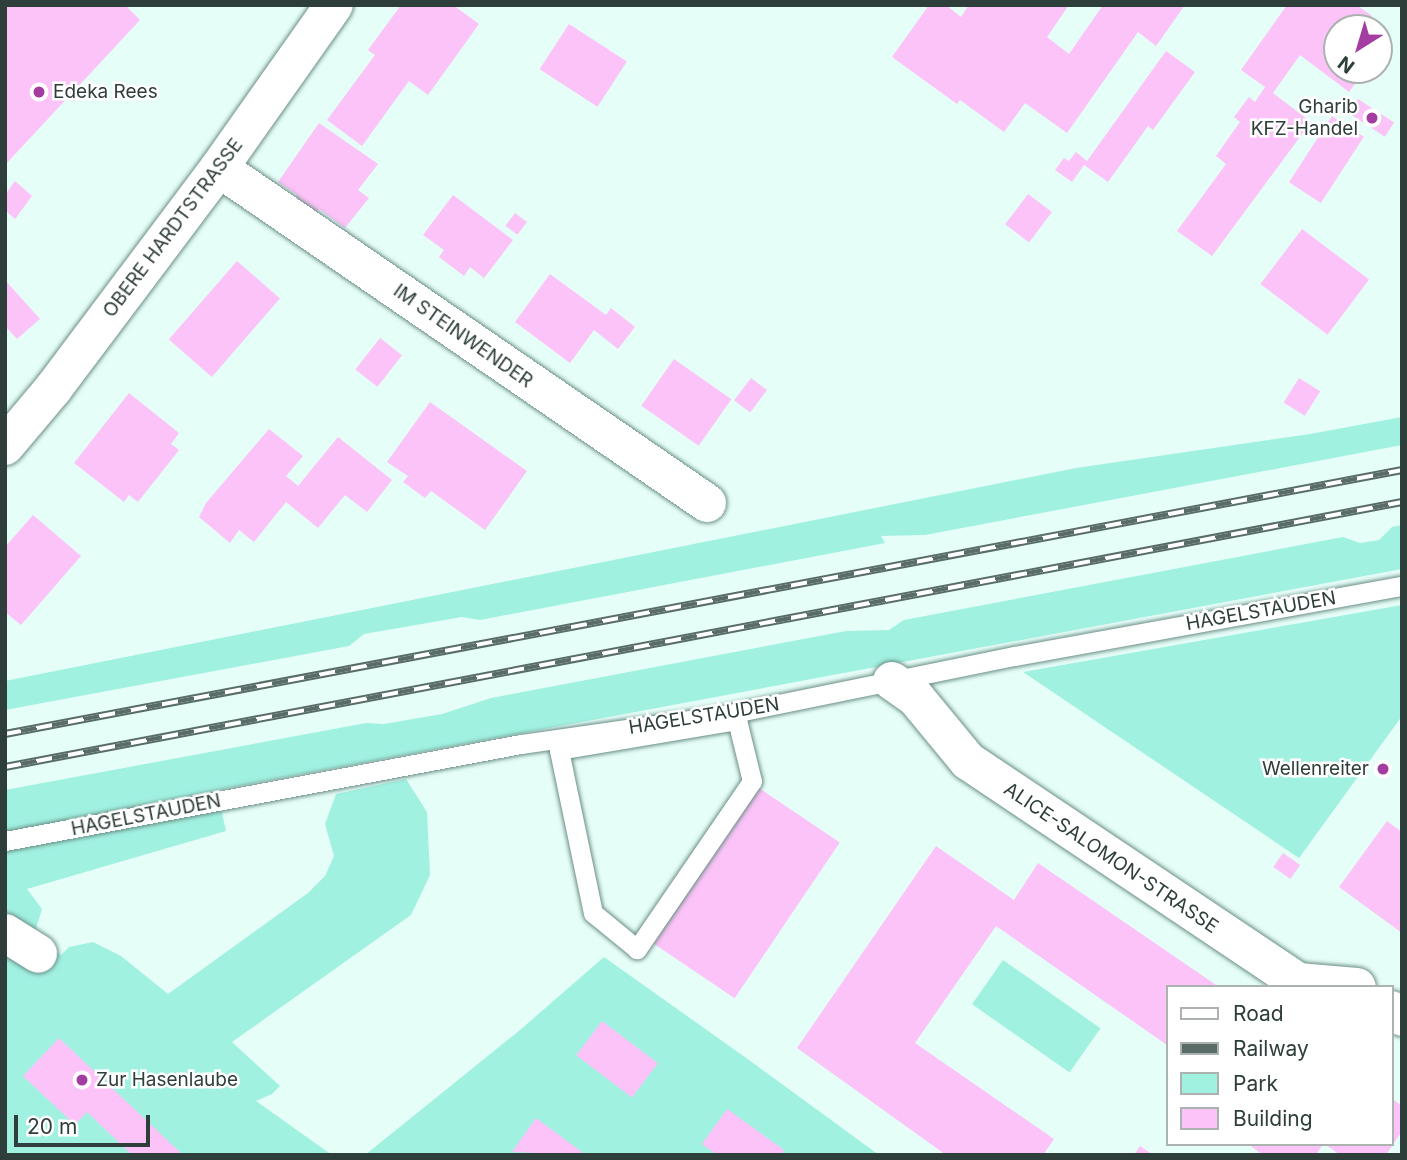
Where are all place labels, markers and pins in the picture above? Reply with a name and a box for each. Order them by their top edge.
place label: Edeka Rees [53,81,158,103]
marker: Edeka Rees [31,84,47,100]
place label: Gharib KFZ-Handel [1251,96,1358,140]
marker: Gharib KFZ-Handel [1364,110,1380,126]
place label: Wellenreiter [1262,758,1369,780]
marker: Wellenreiter [1375,761,1391,777]
place label: Zur Hasenlaube [96,1069,238,1091]
marker: Zur Hasenlaube [74,1072,90,1088]

